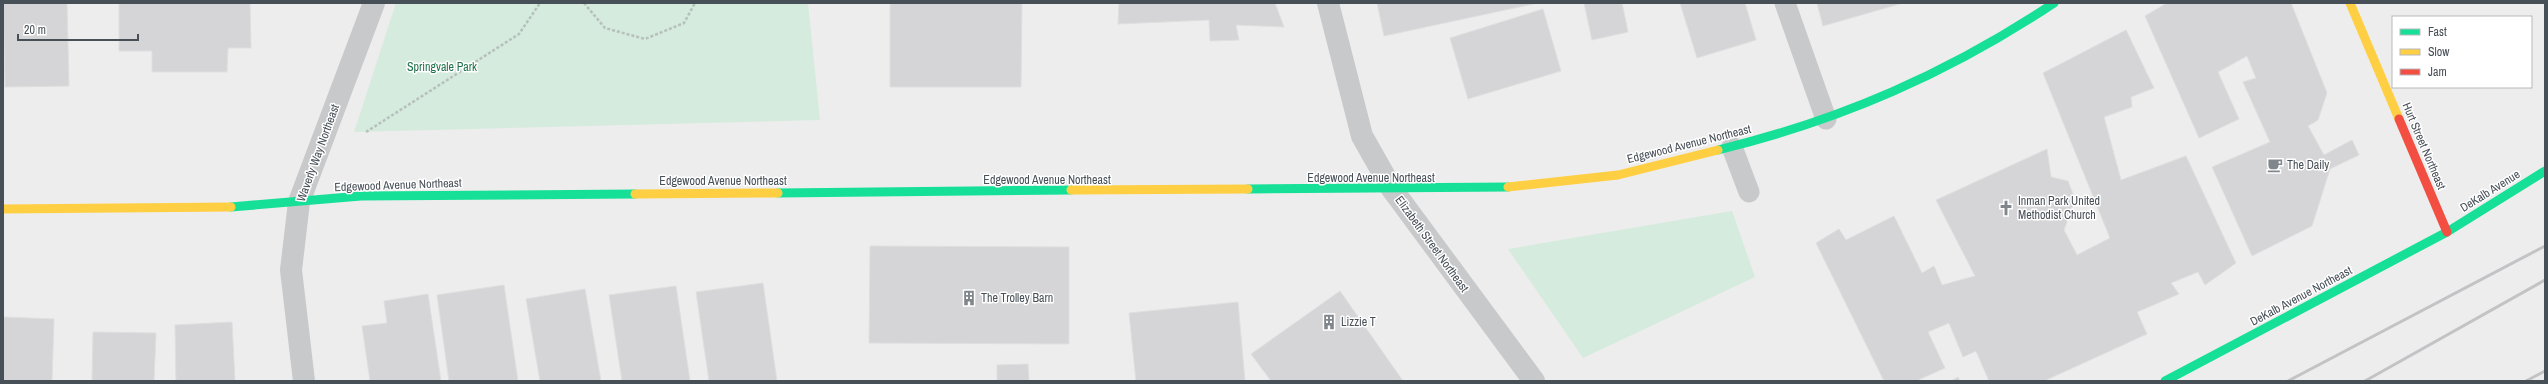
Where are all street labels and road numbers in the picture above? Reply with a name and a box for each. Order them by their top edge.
street label: Hurt Street Northeast [2398,100,2450,192]
street label: Waverly Way Northeast [293,102,343,204]
street label: Edgewood Avenue Northeast [1625,121,1753,167]
street label: DeKalb Avenue [2457,166,2523,216]
street label: Edgewood Avenue Northeast [1307,170,1435,186]
street label: Edgewood Avenue Northeast [983,172,1111,188]
street label: Edgewood Avenue Northeast [659,173,787,189]
street label: Edgewood Avenue Northeast [334,175,462,195]
street label: Elizabeth Street Northeast [1392,193,1473,296]
street label: DeKalb Avenue Northeast [2247,262,2355,330]

